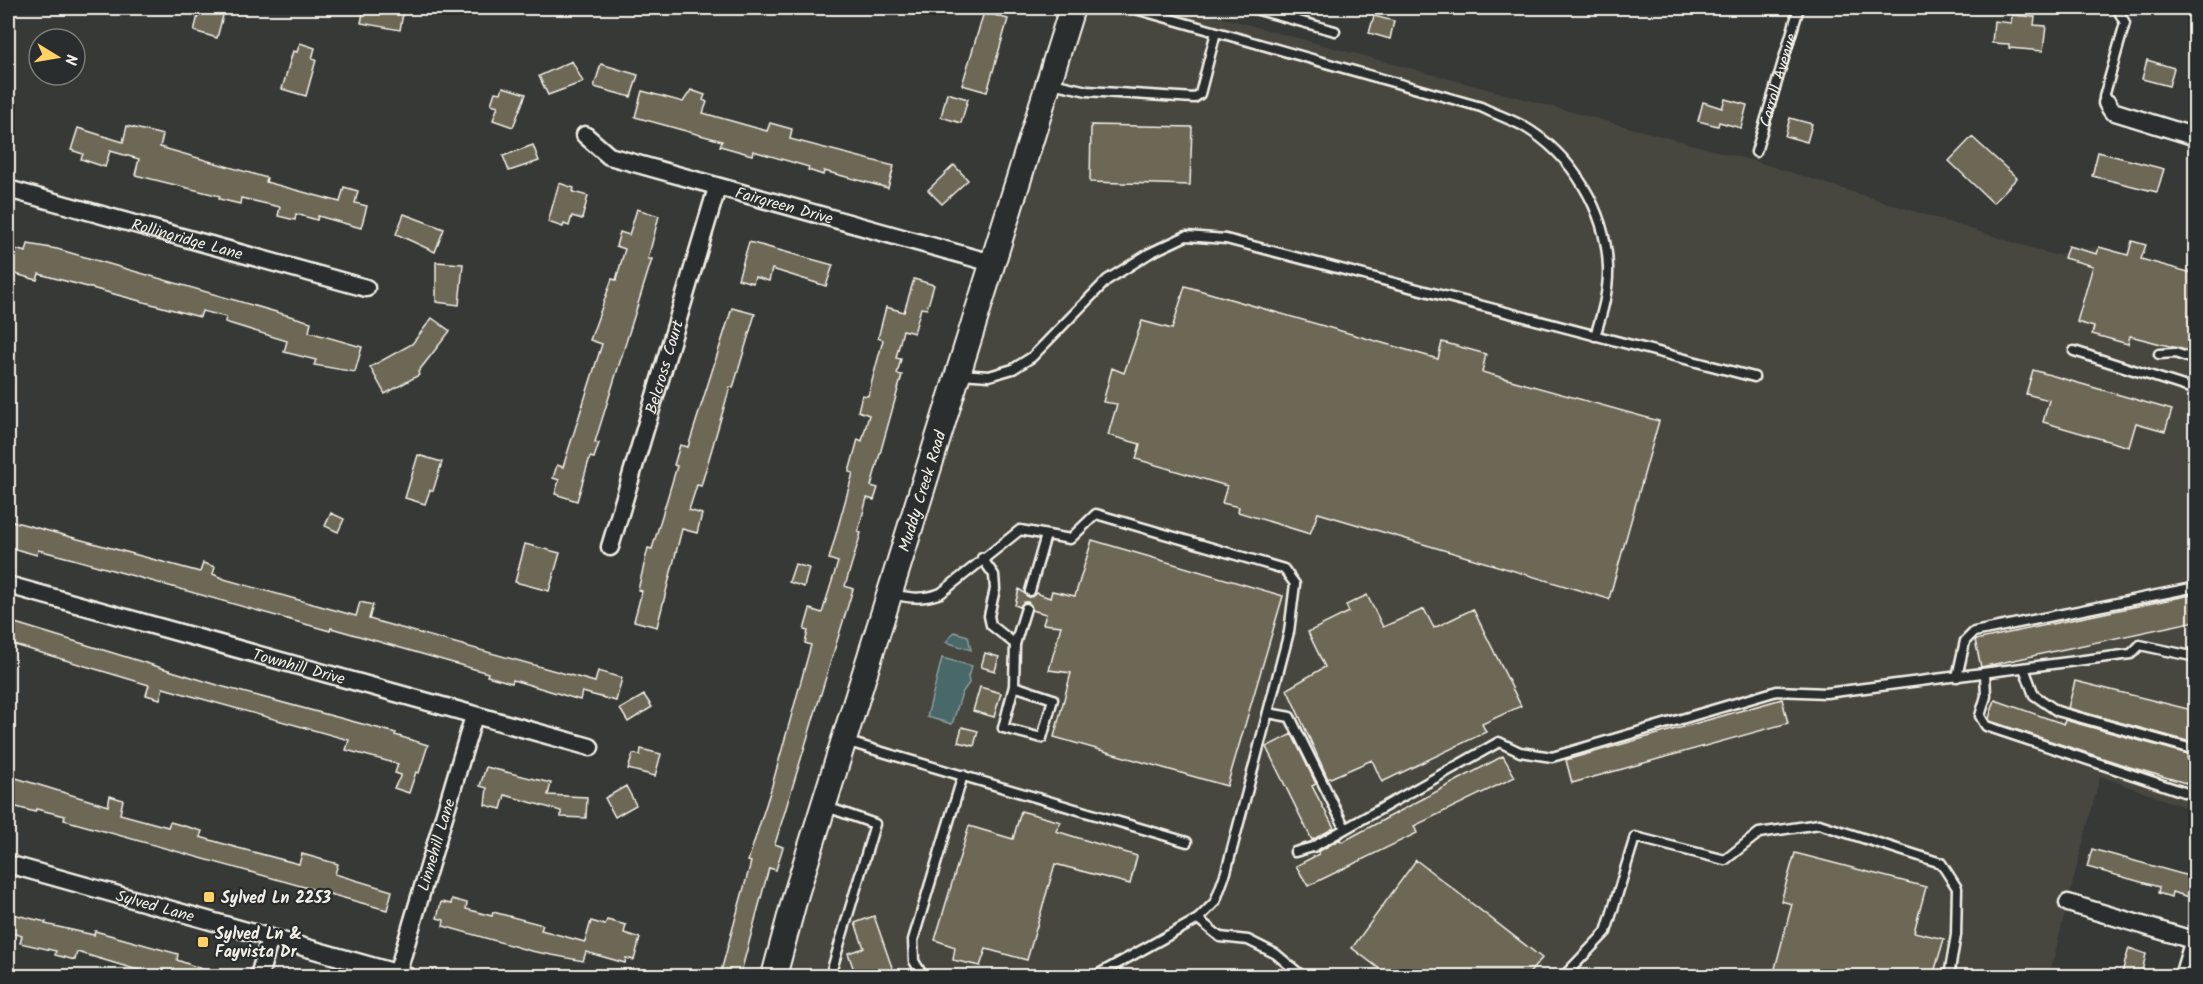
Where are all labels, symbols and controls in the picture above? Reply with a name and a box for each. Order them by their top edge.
north arrow [27,27,87,87]
street label: Carroll Avenue [1753,31,1805,130]
text: N [57,52,83,67]
street label: Fairgreen Drive [732,181,836,232]
street label: Rollingridge Lane [128,213,245,267]
street label: Belcross Court [639,316,691,417]
street label: Muddy Creek Road [892,427,954,555]
street label: Townhill Drive [249,643,348,692]
street label: Linnehill Lane [411,796,463,894]
street label: Sylved Lane [113,884,197,930]
place label: Sylved Ln 2253 [221,886,331,911]
marker: Sylved Ln 2253 [202,890,216,904]
place label: Sylved Ln & Fayvista Dr [215,922,302,965]
marker: Sylved Ln & Fayvista Dr [196,935,210,949]

